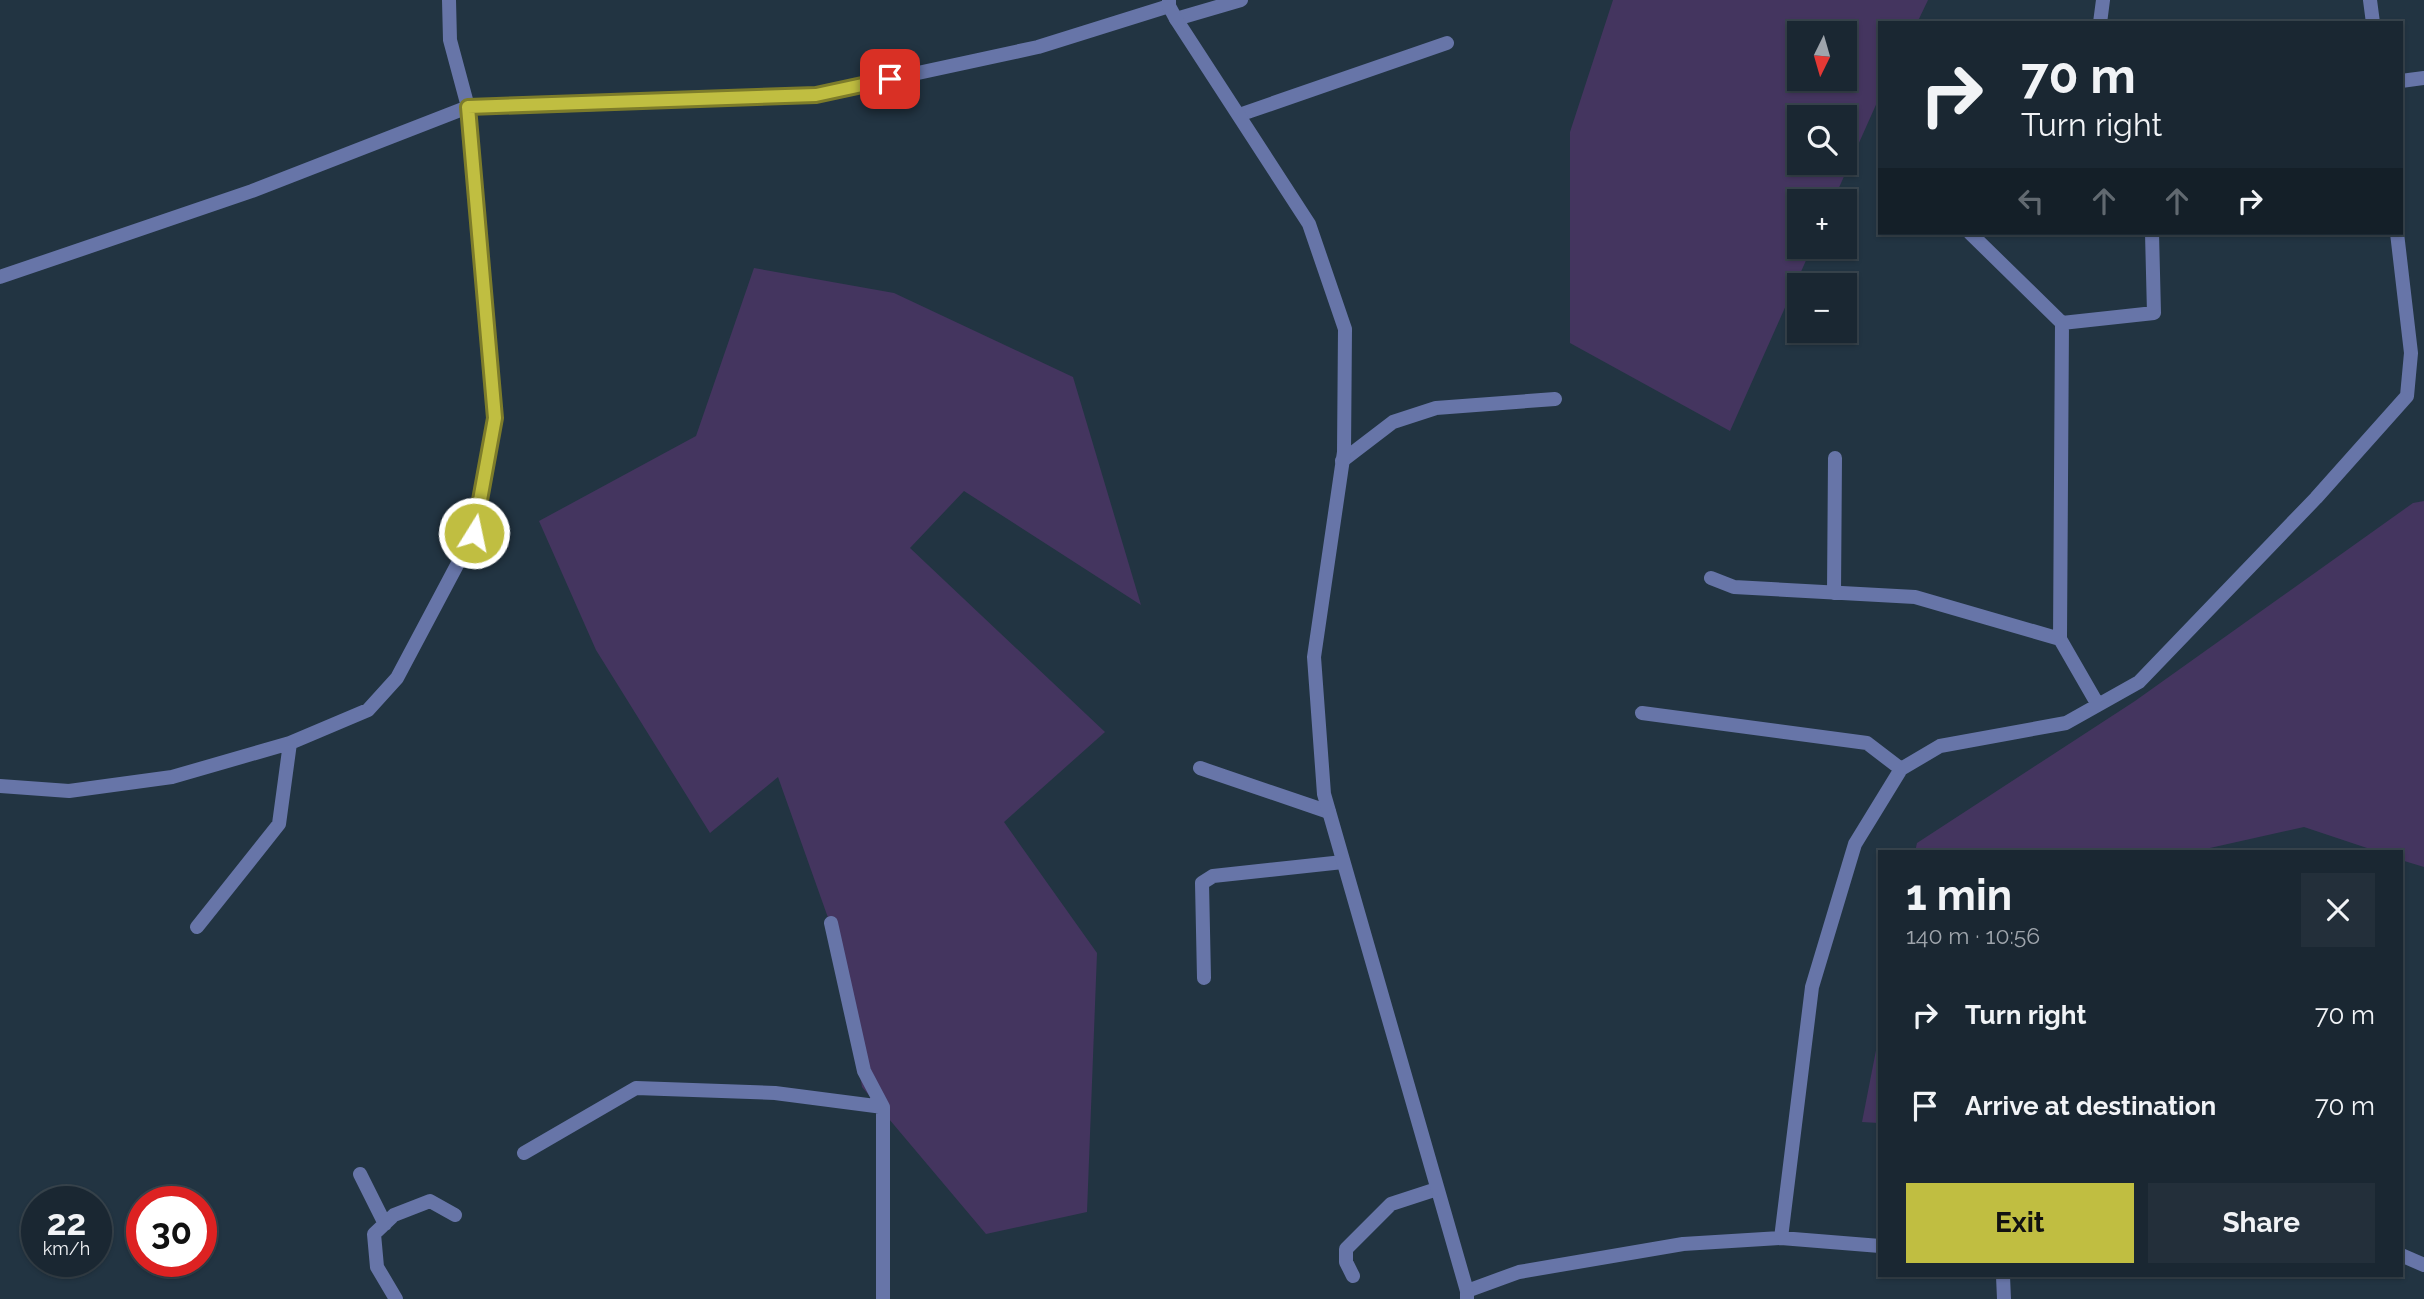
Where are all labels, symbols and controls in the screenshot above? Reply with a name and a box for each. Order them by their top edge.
north arrow [1787,21,1857,91]
map controls [1787,21,1857,343]
text: 70 m [2021,47,2136,104]
pin [860,49,920,109]
icon: right [1906,49,1997,140]
icon: arrive [871,60,909,98]
button: search [1787,105,1857,175]
text: Turn right [2021,106,2162,143]
icon: left [2012,182,2050,220]
icon: ahead [2085,182,2123,220]
icon: ahead [2158,182,2196,220]
icon: right [2231,182,2269,220]
button: + [1787,189,1857,259]
button: − [1787,273,1857,343]
position arrow [437,496,511,570]
text: 1 min [1906,871,2012,920]
button: close [2301,873,2375,947]
text: 140 m · 10:56 [1906,922,2040,949]
icon: right [1906,996,1944,1034]
text: Turn right [1965,1000,2086,1030]
text: 70 m [2315,1000,2375,1030]
icon: arrive [1906,1087,1944,1125]
text: Arrive at destination [1965,1091,2216,1121]
text: 70 m [2315,1091,2375,1121]
button: Exit [1906,1183,2134,1263]
button: Share [2148,1183,2375,1263]
speed limit sign: 30 [126,1186,217,1277]
text: 22 [47,1202,86,1243]
text: km/h [43,1238,90,1259]

